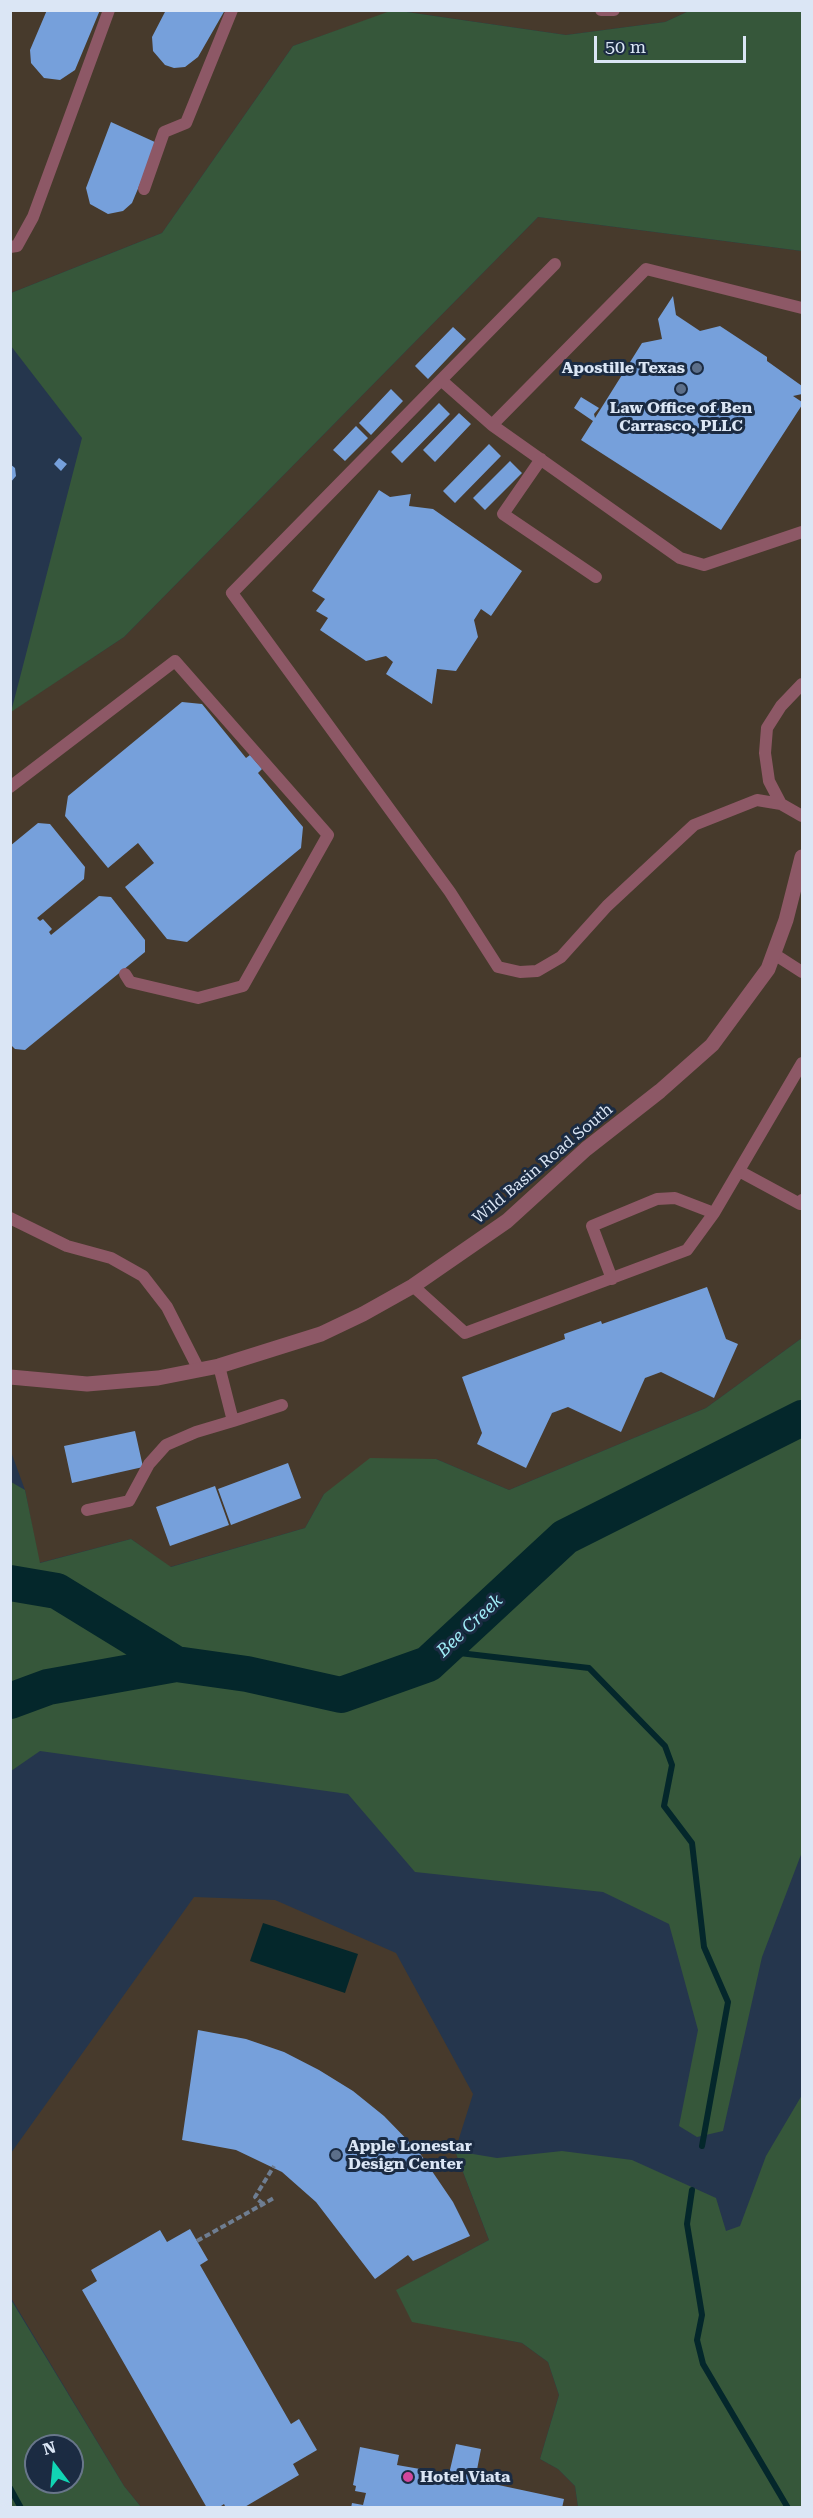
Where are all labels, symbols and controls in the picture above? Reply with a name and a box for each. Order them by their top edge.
scale bar [597,24,748,62]
text: 50 m [605,36,646,57]
place label: Apostille Texas [562,358,685,378]
marker: Apostille Texas [690,361,704,375]
marker: Law Office of Ben Carrasco, PLLC [674,382,688,396]
place label: Law Office of Ben Carrasco, PLLC [610,398,752,436]
street label: Wild Basin Road South [469,1100,617,1228]
water label: Bee Creek [432,1590,508,1662]
place label: Apple Lonestar Design Center [348,2136,472,2174]
marker: Apple Lonestar Design Center [329,2148,343,2162]
north arrow [24,2434,84,2494]
text: N [41,2437,58,2459]
place label: Hotel Viata [420,2467,510,2487]
marker: Hotel Viata [401,2470,415,2484]

